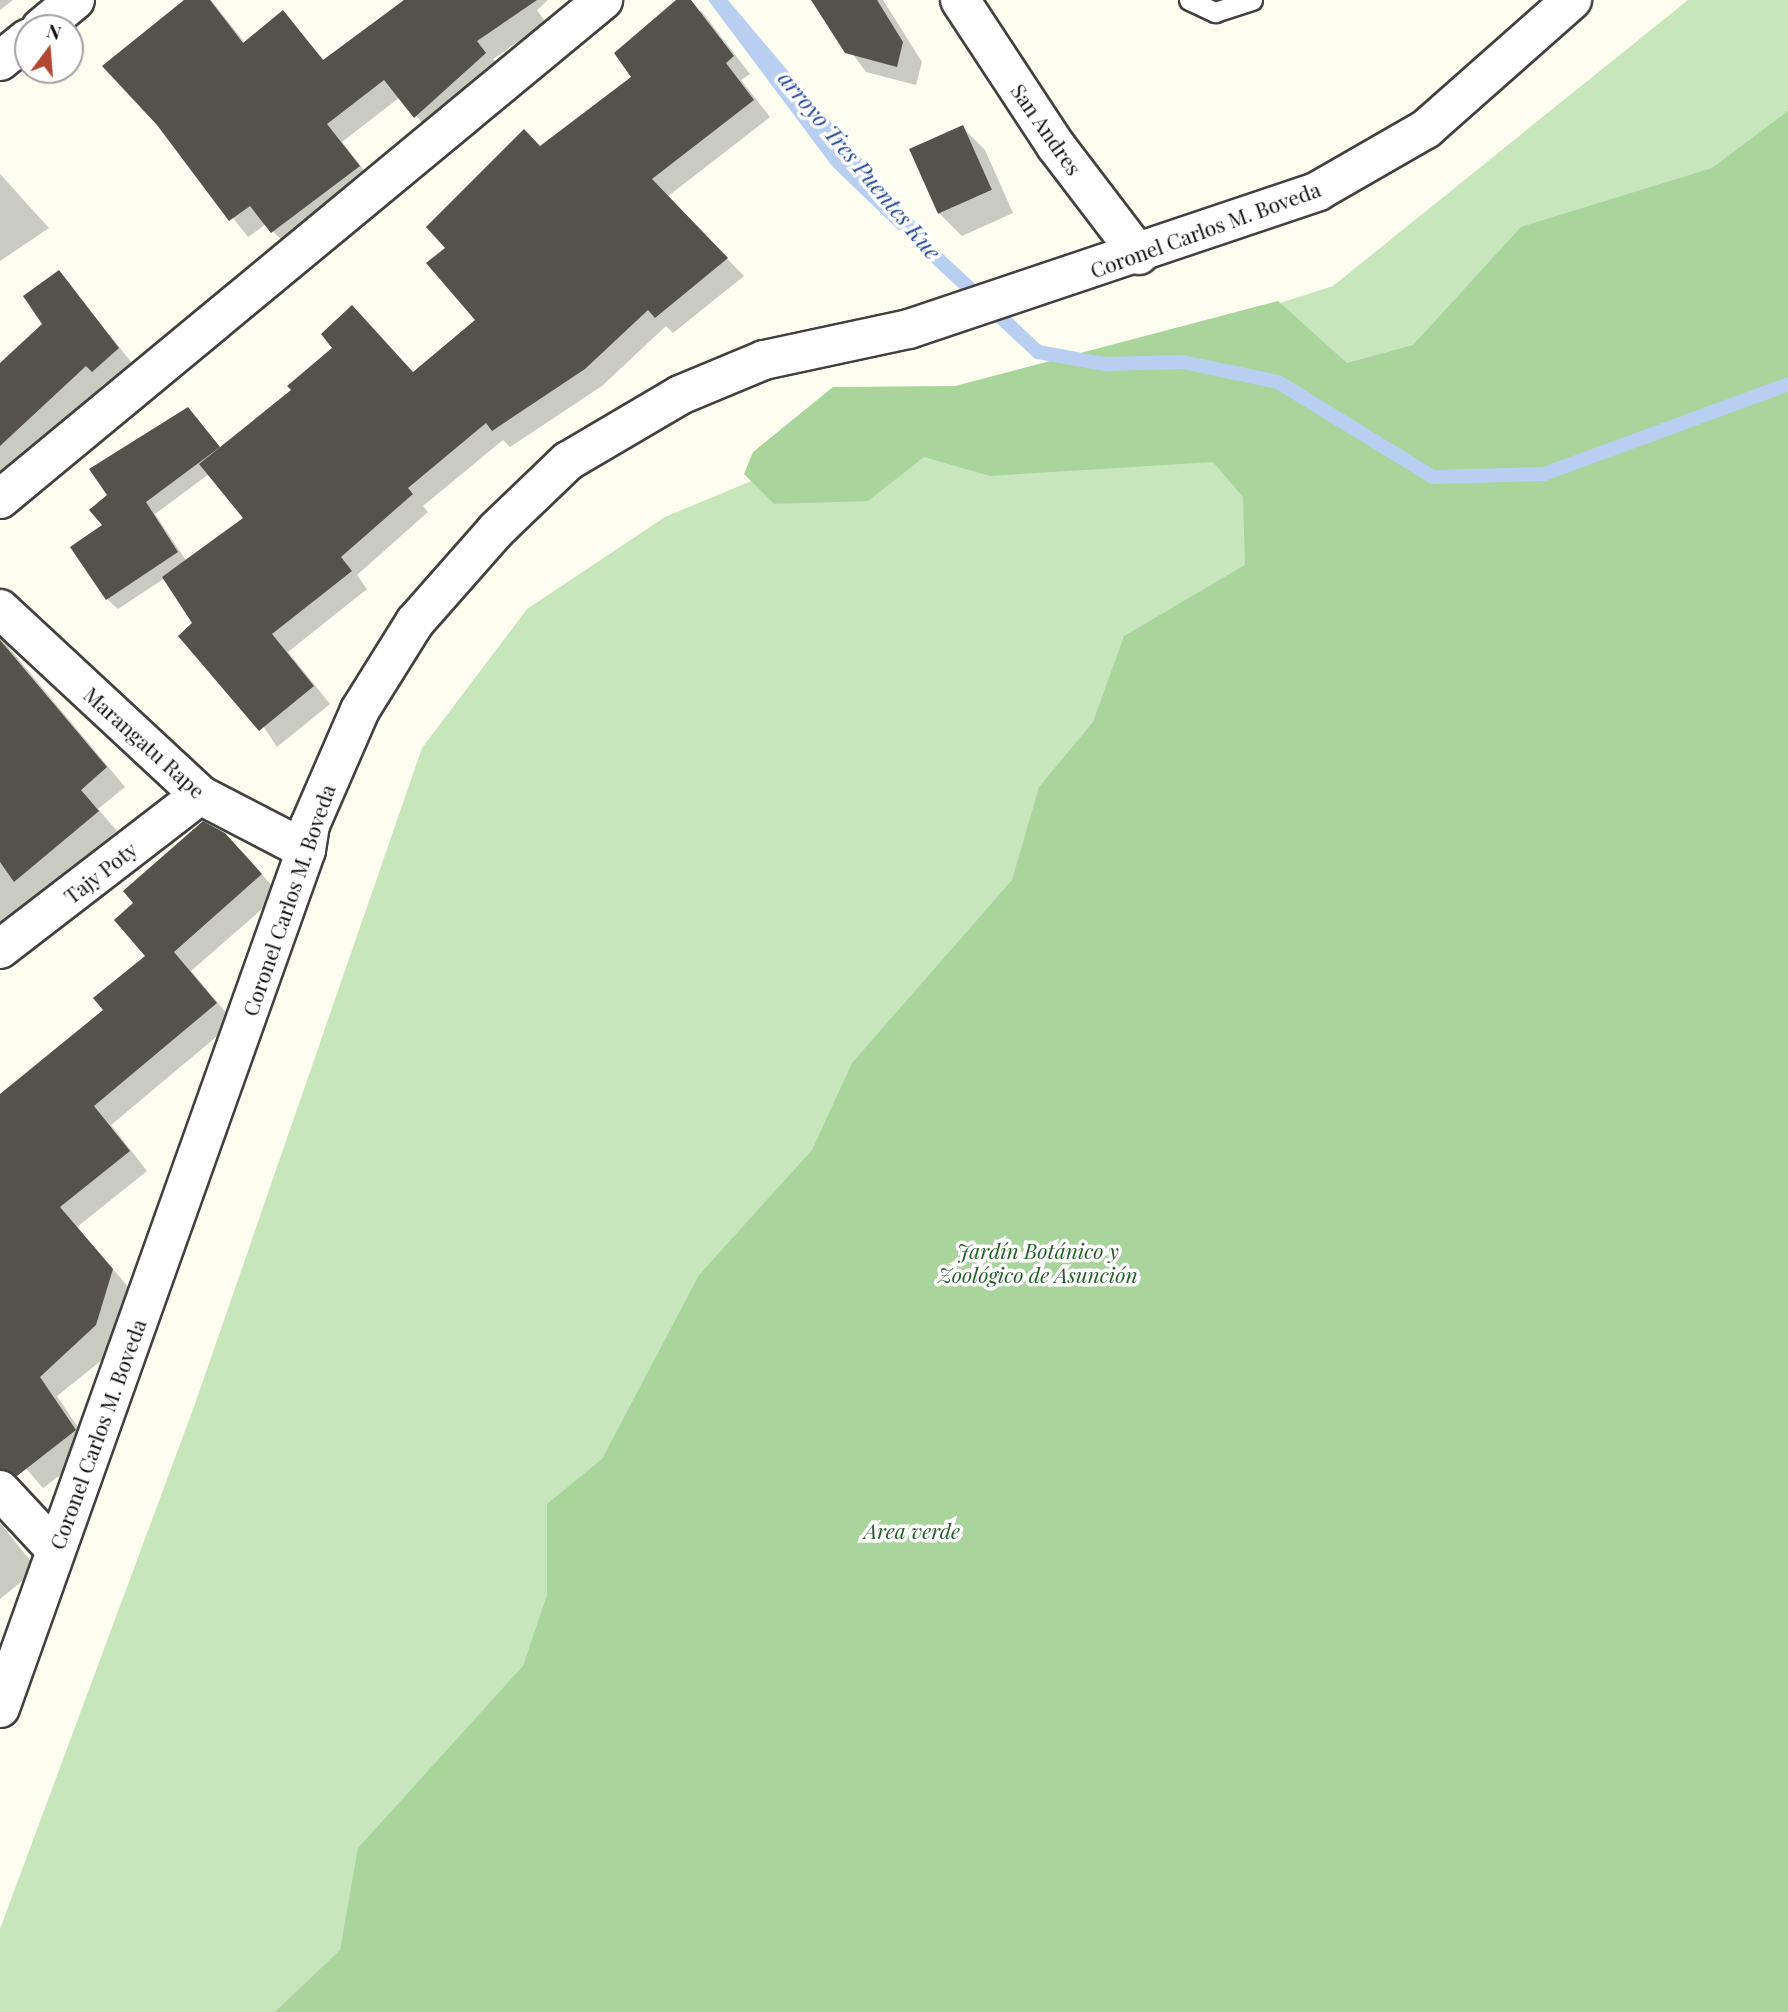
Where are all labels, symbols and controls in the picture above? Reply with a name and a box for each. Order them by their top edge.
north arrow [14,14,84,84]
text: N [44,16,64,45]
water label: arroyo Tres Puentes Kue [773,65,947,265]
street label: San Andres [1006,78,1088,180]
street label: Coronel Carlos M. Boveda [1086,176,1324,282]
street label: Marangatu Rape [79,681,211,803]
street label: Coronel Carlos M. Boveda [237,781,339,1019]
street label: Tajy Poty [58,836,142,908]
park label: Jardín Botánico y Zoológico de Asunción [938,1237,1138,1287]
street label: Coronel Carlos M. Boveda [44,1315,150,1553]
park label: Area verde [864,1517,960,1543]

